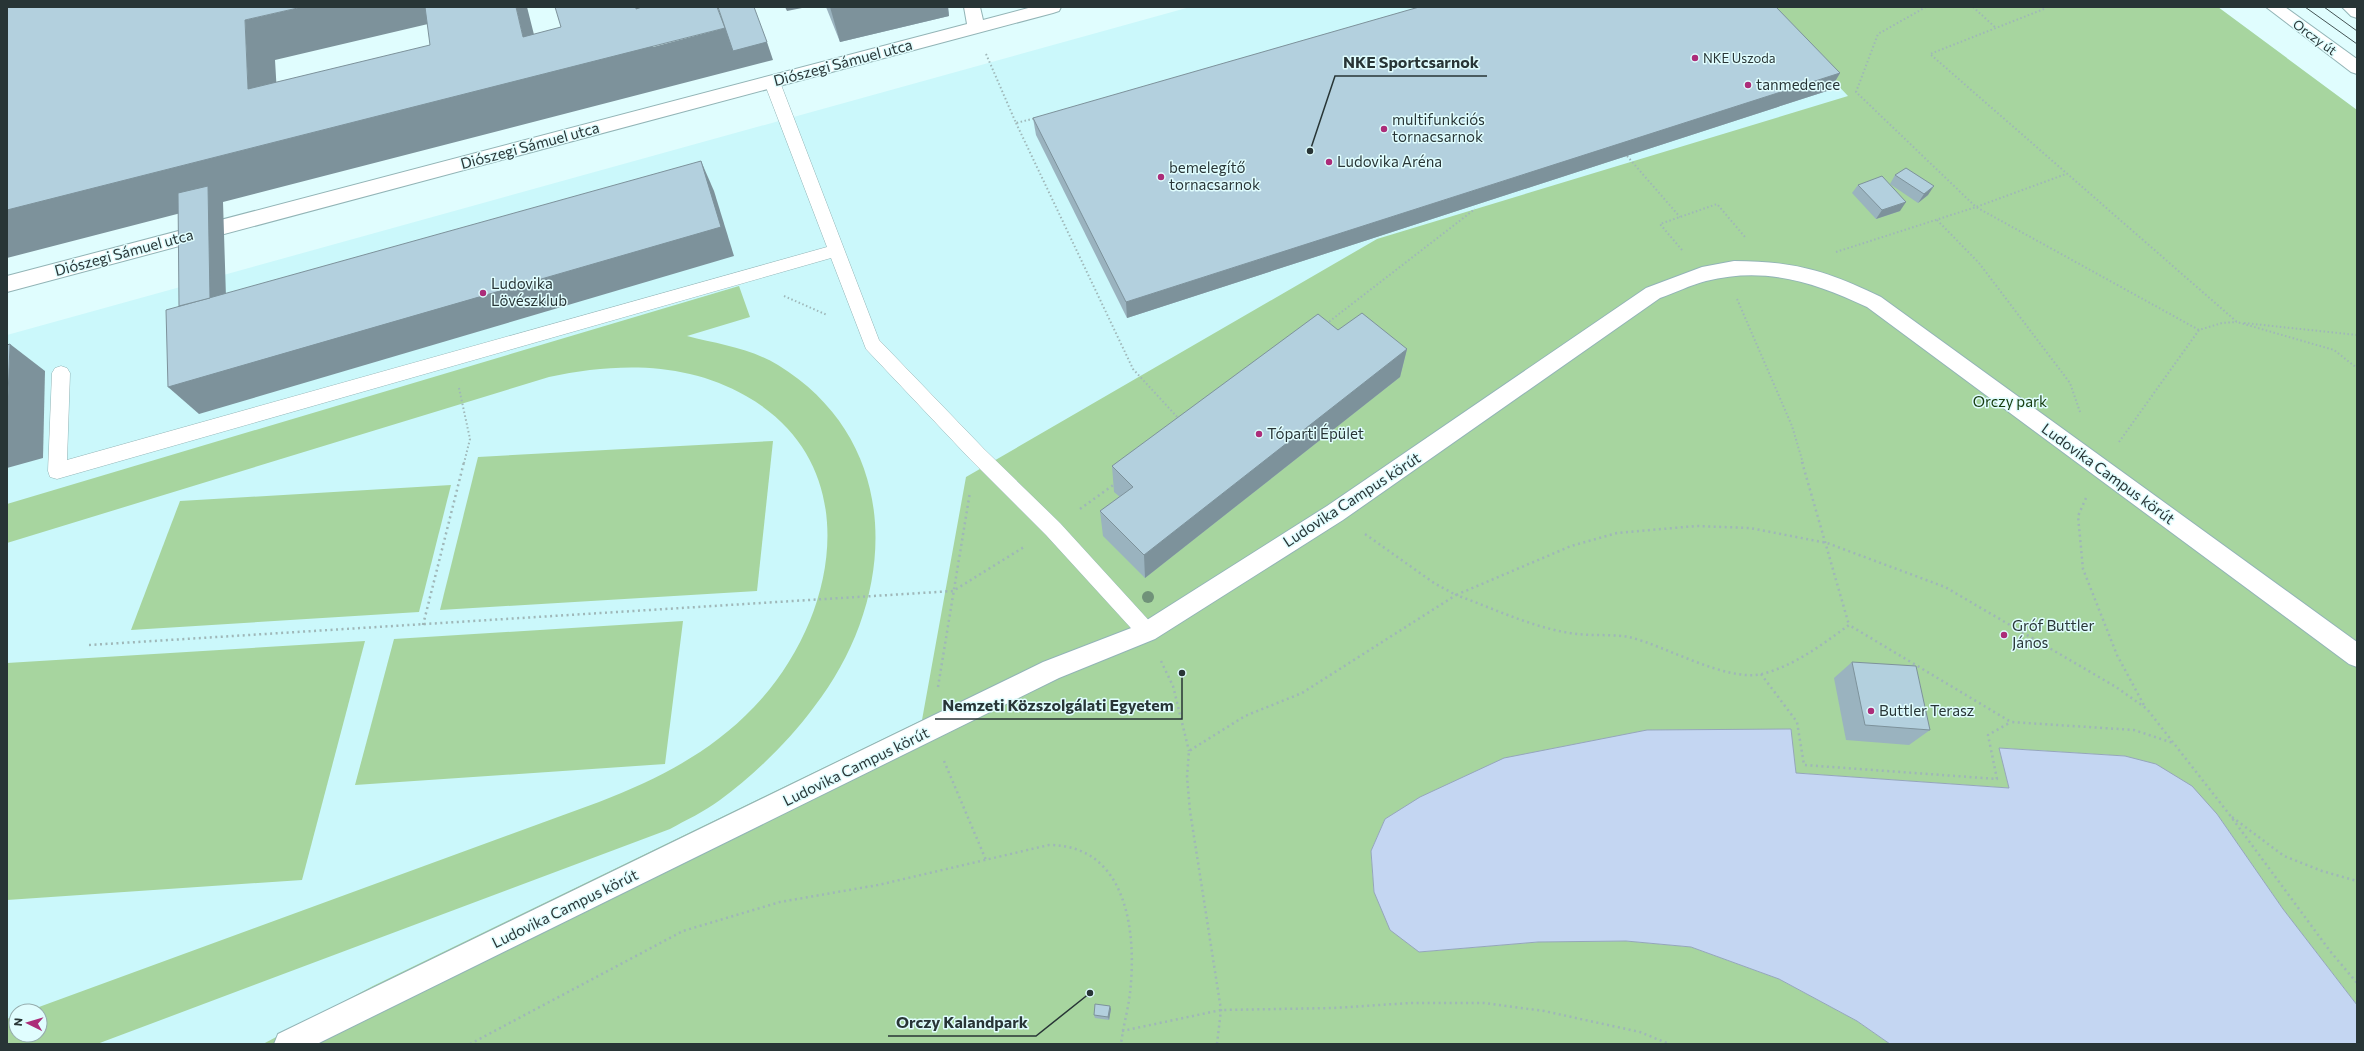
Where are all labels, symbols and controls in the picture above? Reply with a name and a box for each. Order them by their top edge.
street label: Orczy út [2290,16,2340,58]
street label: Diószegi Sámuel utca [771,35,914,89]
callout: NKE Sportcsarnok [1335,48,1487,76]
place label: NKE Uszoda [1703,50,1776,66]
text: NKE Sportcsarnok [1343,52,1480,71]
marker: NKE Uszoda [1690,53,1700,63]
place label: tanmedence [1756,75,1840,93]
marker: tanmedence [1743,80,1753,90]
place label: multifunkciós tornacsarnok [1392,110,1485,145]
street label: Diószegi Sámuel utca [458,118,601,172]
marker: multifunkciós tornacsarnok [1379,124,1389,134]
place label: Ludovika Aréna [1337,152,1442,170]
marker: Ludovika Aréna [1324,157,1334,167]
place label: bemelegítő tornacsarnok [1169,158,1260,193]
marker: bemelegítő tornacsarnok [1156,172,1166,182]
street label: Diószegi Sámuel utca [52,225,195,279]
place label: Ludovika Lövészklub [491,274,567,309]
marker: Ludovika Lövészklub [478,288,488,298]
park label: Orczy park [1973,392,2047,410]
street label: Ludovika Campus körút [2039,419,2179,528]
place label: Tóparti Épület [1267,423,1364,442]
marker: Tóparti Épület [1254,429,1264,439]
street label: Ludovika Campus körút [1279,448,1424,550]
place label: Gróf Buttler János [2012,616,2094,651]
marker: Gróf Buttler János [1999,630,2009,640]
callout: Nemzeti Közszolgálati Egyetem [935,691,1182,719]
text: Nemzeti Közszolgálati Egyetem [942,695,1174,714]
place label: Buttler Terasz [1879,701,1974,719]
marker: Buttler Terasz [1866,706,1876,716]
street label: Ludovika Campus körút [780,723,931,809]
street label: Ludovika Campus körút [489,865,640,951]
north arrow [8,1003,48,1043]
callout: Orczy Kalandpark [888,1008,1036,1036]
text: Orczy Kalandpark [896,1012,1029,1031]
text: N [11,1017,24,1027]

